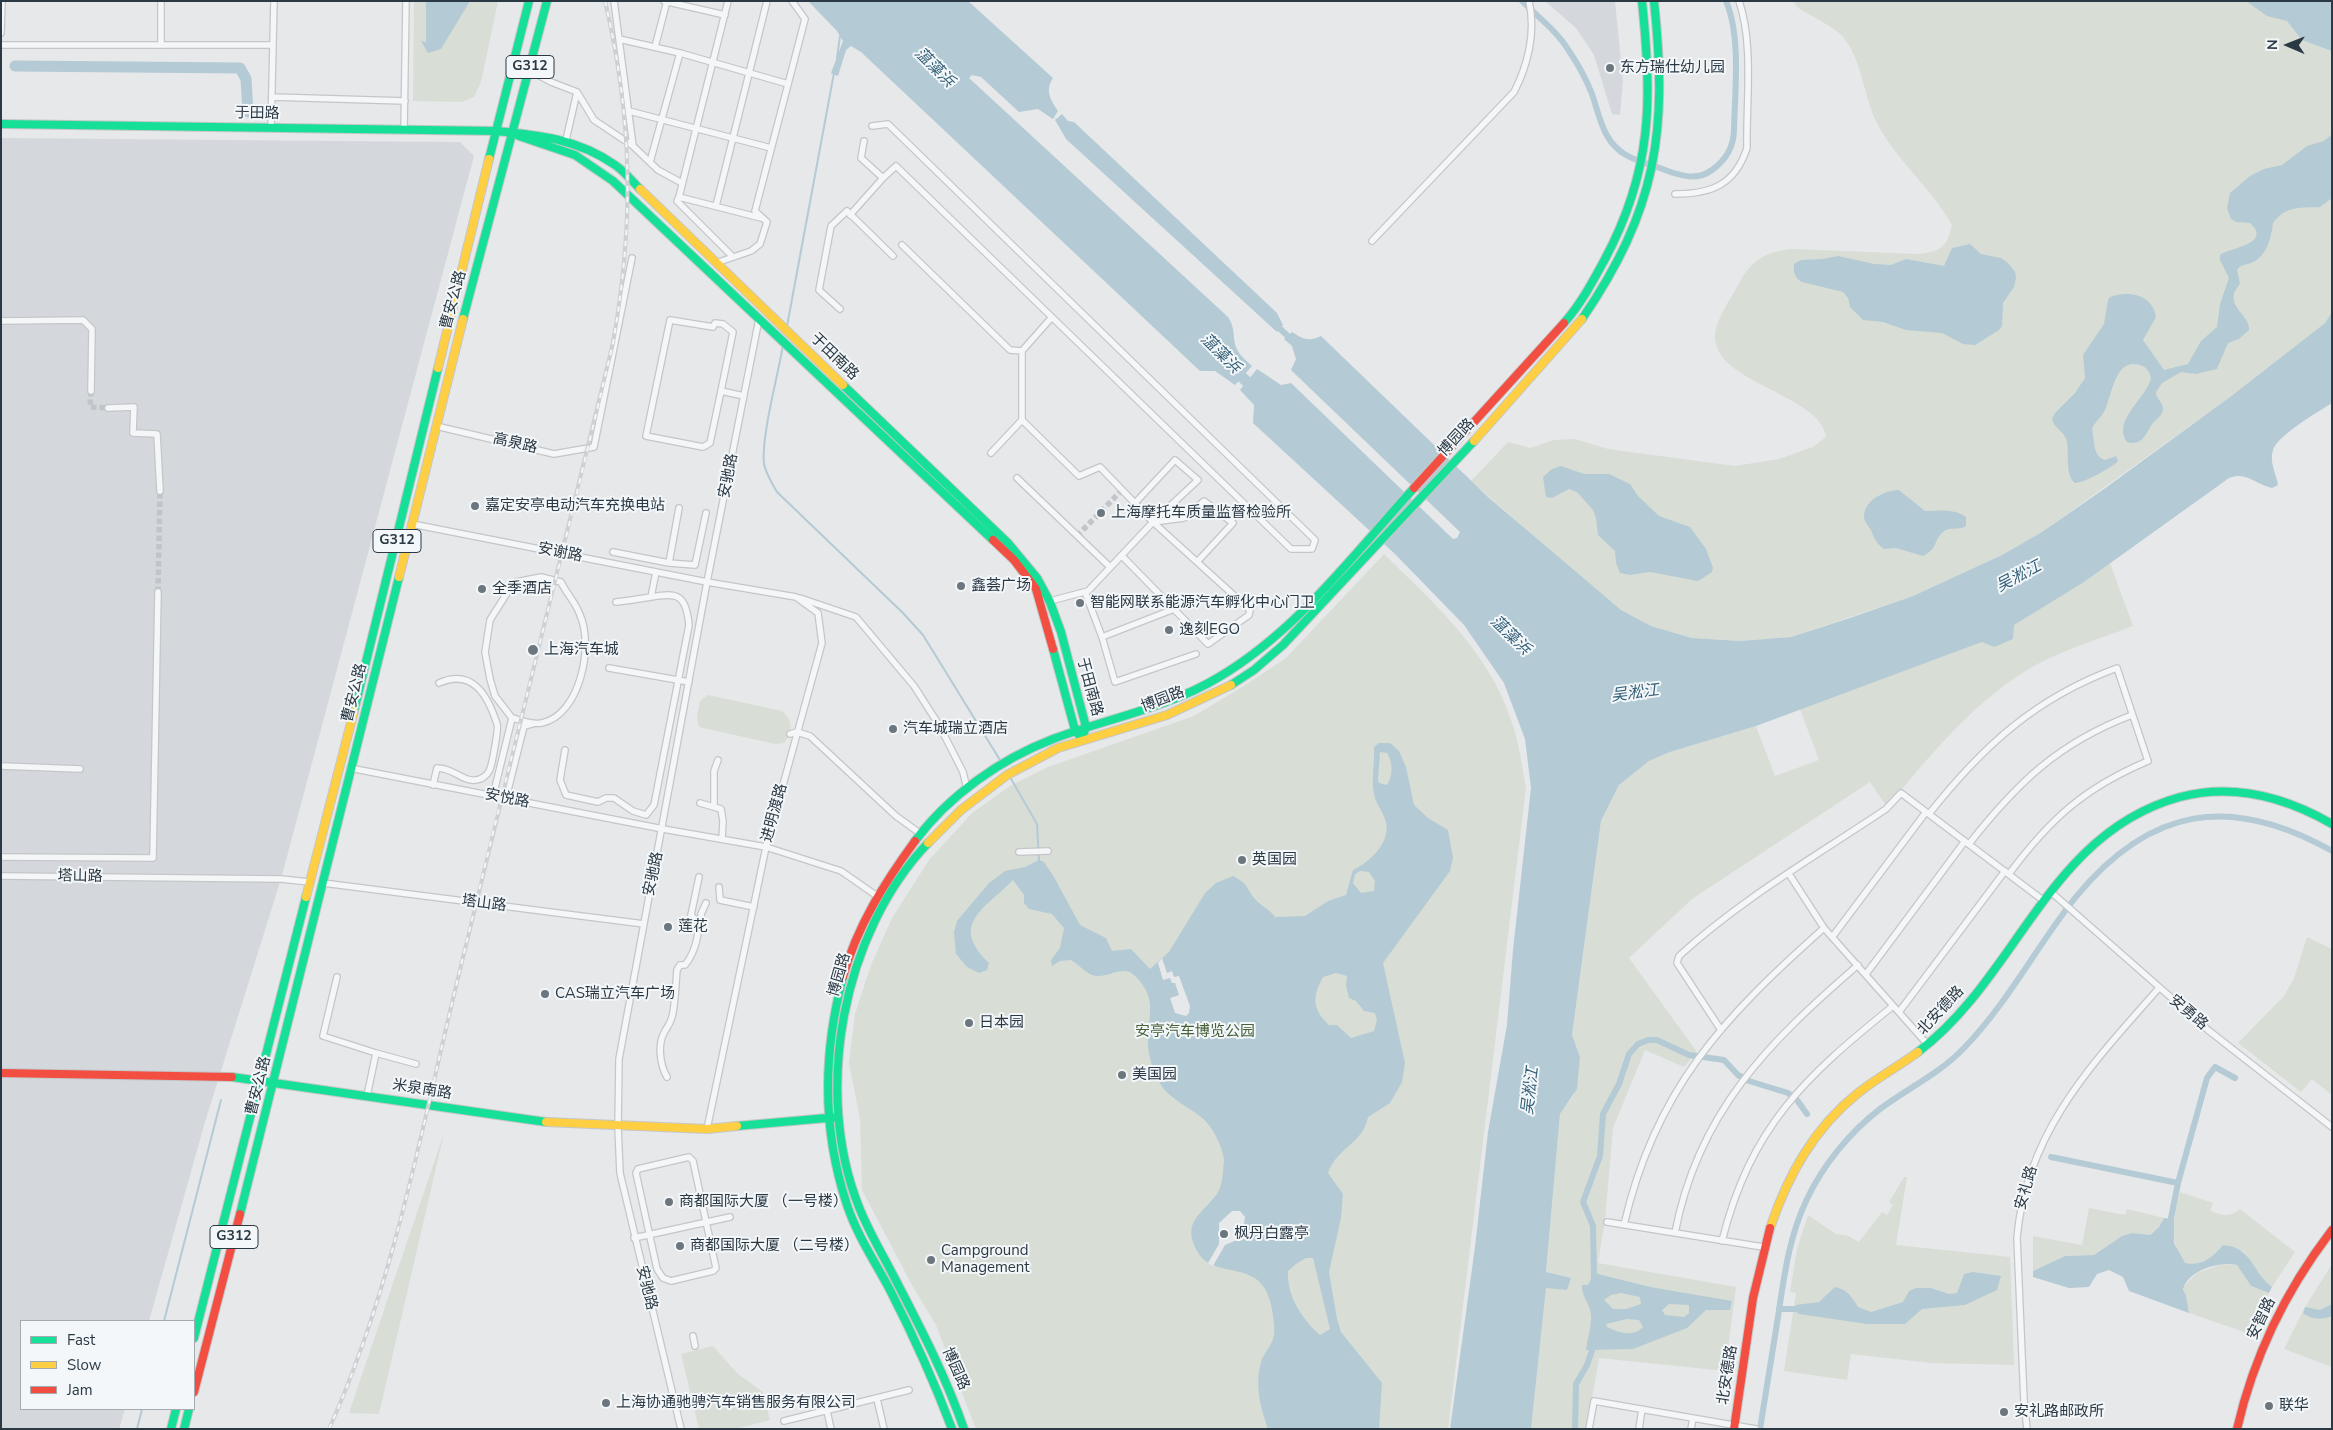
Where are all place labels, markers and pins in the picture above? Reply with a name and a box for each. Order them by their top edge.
place label: 东方瑞仕幼儿园 [1620,59,1725,77]
marker: 东方瑞仕幼儿园 [1604,62,1616,74]
place label: 嘉定安亭电动汽车充换电站 [485,497,665,515]
marker: 嘉定安亭电动汽车充换电站 [469,500,481,512]
place label: 上海摩托车质量监督检验所 [1111,504,1291,522]
marker: 上海摩托车质量监督检验所 [1095,507,1107,519]
place label: 鑫荟广场 [971,577,1031,595]
place label: 全季酒店 [492,580,552,598]
marker: 鑫荟广场 [955,580,967,592]
marker: 全季酒店 [476,583,488,595]
place label: 智能网联系能源汽车孵化中心门卫 [1090,594,1315,612]
marker: 智能网联系能源汽车孵化中心门卫 [1074,597,1086,609]
place label: 逸刻EGO [1179,621,1240,639]
marker: 逸刻EGO [1163,624,1175,636]
place label: 上海汽车城 [544,641,619,659]
marker: 上海汽车城 [526,643,540,657]
place label: 汽车城瑞立酒店 [903,720,1008,738]
marker: 汽车城瑞立酒店 [887,723,899,735]
place label: 英国园 [1252,851,1297,869]
marker: 英国园 [1236,854,1248,866]
place label: 莲花 [678,918,708,936]
marker: 莲花 [662,921,674,933]
place label: CAS瑞立汽车广场 [555,985,675,1003]
marker: CAS瑞立汽车广场 [539,988,551,1000]
place label: 日本园 [979,1014,1024,1032]
marker: 日本园 [963,1017,975,1029]
place label: 美国园 [1132,1066,1177,1084]
marker: 美国园 [1116,1069,1128,1081]
place label: 商都国际大厦 （一号楼） [679,1193,848,1211]
marker: 商都国际大厦 （一号楼） [663,1196,675,1208]
place label: 枫丹白露亭 [1234,1225,1309,1243]
marker: 枫丹白露亭 [1218,1228,1230,1240]
place label: 商都国际大厦 （二号楼） [690,1237,859,1255]
marker: 商都国际大厦 （二号楼） [674,1240,686,1252]
place label: Campground Management [941,1242,1030,1277]
marker: Campground Management [925,1254,937,1266]
place label: 上海协通驰骋汽车销售服务有限公司 [616,1394,856,1412]
marker: 上海协通驰骋汽车销售服务有限公司 [600,1397,612,1409]
place label: 联华 [2279,1397,2309,1415]
marker: 联华 [2263,1400,2275,1412]
place label: 安礼路邮政所 [2014,1403,2104,1421]
marker: 安礼路邮政所 [1998,1406,2010,1418]

